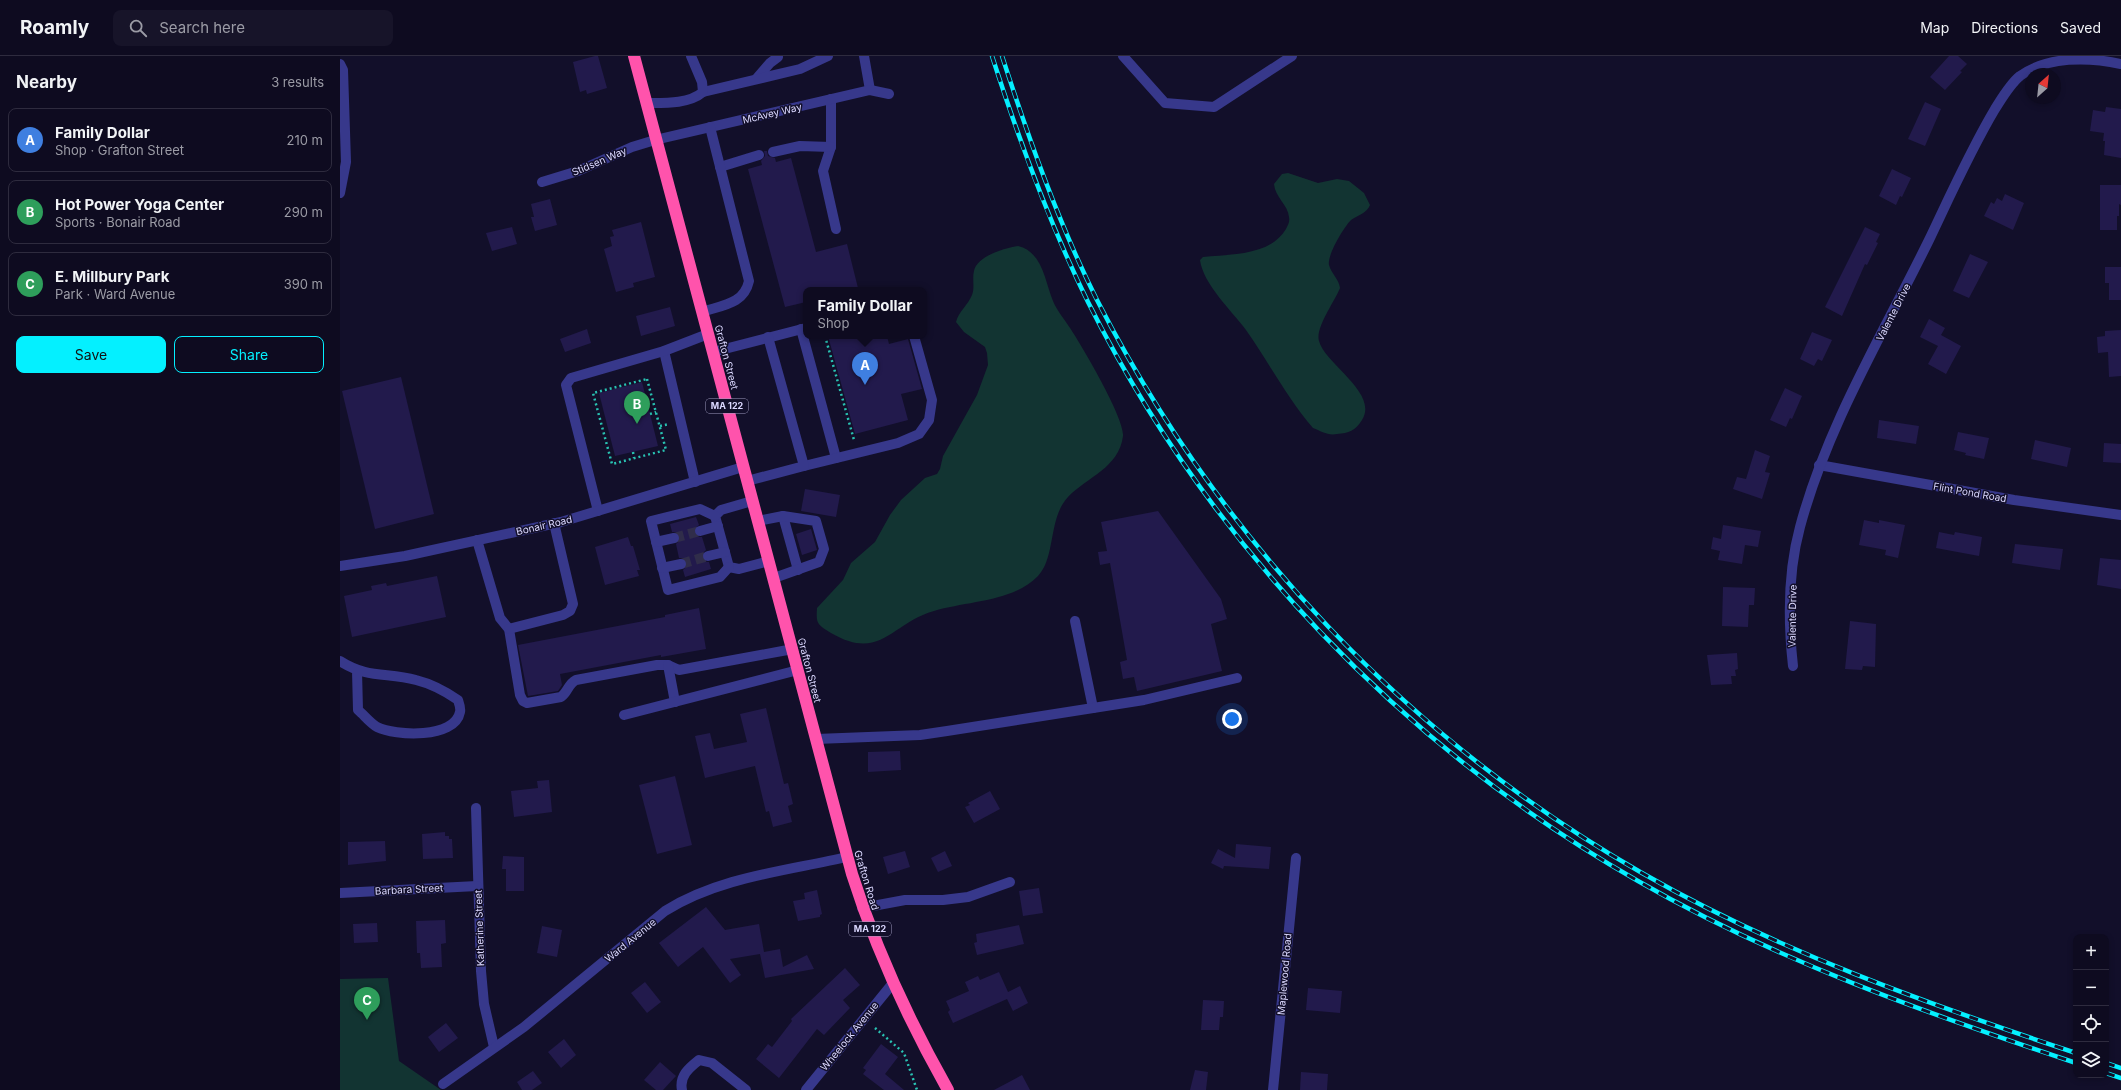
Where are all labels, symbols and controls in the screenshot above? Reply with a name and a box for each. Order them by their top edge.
search box [113,10,393,46]
text: Roamly [20,16,89,39]
icon: search [127,17,149,39]
text: Search here [159,18,245,37]
text: Map [1920,19,1949,36]
text: Directions [1971,19,2038,36]
text: Saved [2060,19,2101,36]
north arrow [2025,68,2061,104]
text: Nearby [16,72,77,92]
text: 3 results [271,74,324,90]
street label: McAvey Way [741,100,803,126]
text: Family Dollar [55,123,150,142]
text: A [25,132,35,148]
text: 210 m [287,132,323,148]
text: Shop · Grafton Street [55,142,184,158]
street label: Stidsen Way [570,144,629,178]
text: Hot Power Yoga Center [55,195,224,214]
text: B [26,204,34,220]
text: 290 m [284,204,323,220]
text: Sports · Bonair Road [55,214,181,230]
text: E. Millbury Park [55,267,169,286]
text: C [25,276,35,292]
text: 390 m [284,276,323,292]
street label: Valente Drive [1873,281,1913,343]
text: Park · Ward Avenue [55,286,175,302]
popup [803,287,927,339]
text: Family Dollar [818,296,912,315]
text: Shop [818,315,849,331]
street label: Grafton Street [713,323,742,391]
button: Save [16,336,166,373]
button: Share [174,336,324,373]
pin: A [852,352,878,385]
pin: B [624,391,650,424]
road number: MA 122 [706,399,748,413]
street label: Flint Pond Road [1932,480,2008,504]
street label: Bonair Road [515,513,573,537]
street label: Valente Drive [1785,584,1799,648]
street label: Grafton Street [796,636,825,704]
your location [1222,709,1242,729]
street label: Grafton Road [852,848,882,912]
street label: Barbara Street [375,881,444,897]
street label: Katherine Street [472,889,486,966]
street label: Ward Avenue [602,916,658,964]
road number: MA 122 [849,922,891,936]
street label: Maplewood Road [1274,933,1294,1015]
map controls [2073,934,2109,1078]
button: + [2073,934,2109,970]
button: − [2073,970,2109,1006]
pin: C [354,987,380,1020]
street label: Wheelock Avenue [818,999,881,1073]
button: locate [2073,1006,2109,1042]
button: layers [2073,1042,2109,1078]

